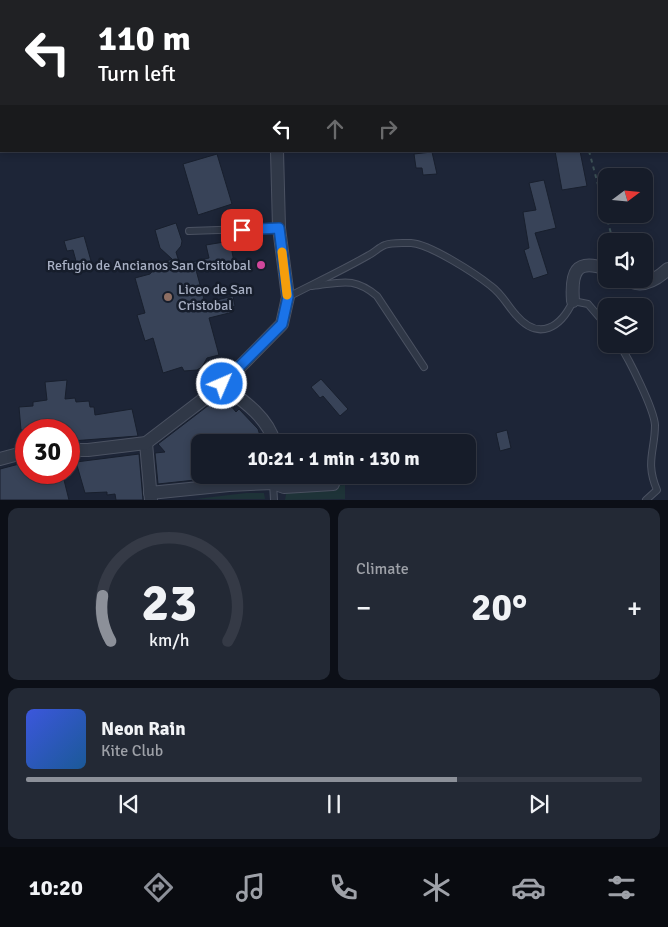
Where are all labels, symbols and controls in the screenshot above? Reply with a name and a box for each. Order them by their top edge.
text: 110 m [98,17,191,60]
icon: left [15,20,80,85]
text: Turn left [98,60,176,87]
icon: left [268,115,296,143]
icon: ahead [321,115,349,143]
icon: right [374,115,402,143]
north arrow [598,168,652,222]
map controls [598,168,653,353]
pin [221,209,263,251]
icon: arrive [228,216,256,244]
button: sound [598,233,653,288]
place label: Refugio de Ancianos San Crsitobal [47,257,251,274]
marker: Refugio de Ancianos San Crsitobal [255,259,267,271]
place label: Liceo de San Cristobal [178,281,253,314]
marker: Liceo de San Cristobal [162,291,174,303]
button: layers [598,298,653,353]
position arrow [195,357,247,409]
speed limit sign: 30 [15,419,80,484]
text: 10:21 · 1 min · 130 m [247,447,420,471]
text: Climate [356,559,409,579]
text: 23 [141,571,197,635]
text: 20° [471,584,527,631]
text: − [356,591,371,625]
text: + [627,591,642,625]
text: km/h [149,629,189,651]
text: Neon Rain [101,717,186,741]
text: Kite Club [101,741,163,761]
icon: previous [115,790,143,818]
icon: pause [320,790,348,818]
icon: next [525,790,553,818]
icon: directions [141,870,176,905]
icon: music [233,870,268,905]
icon: phone [326,870,361,905]
icon: climate [419,870,454,905]
icon: car [511,870,546,905]
icon: filters [604,870,639,905]
text: 10:20 [29,874,83,901]

